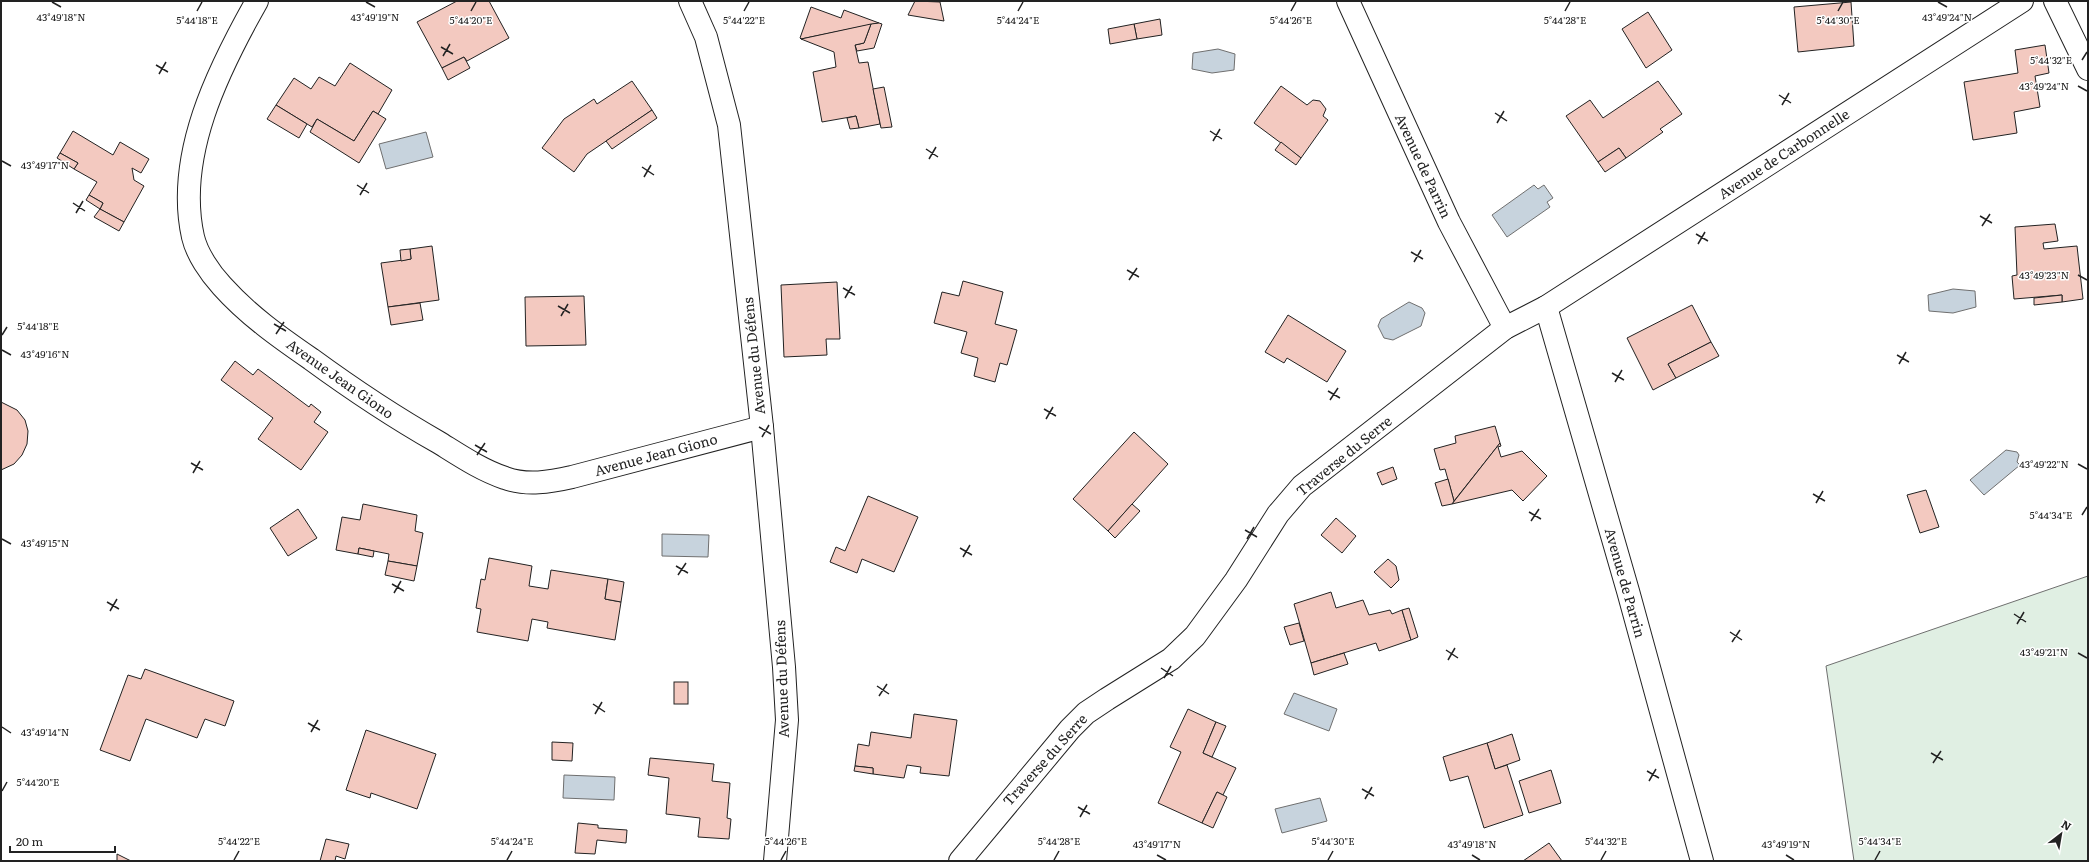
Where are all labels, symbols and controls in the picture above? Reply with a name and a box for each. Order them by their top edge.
text: 43°49'18"N [36,9,86,24]
text: 43°49'19"N [351,9,399,24]
text: 43°49'24"N [1922,9,1972,24]
text: 5°44'18"E [176,12,218,27]
text: 5°44'20"E [450,12,492,27]
text: 5°44'22"E [723,12,765,27]
text: 5°44'24"E [997,12,1039,27]
text: 5°44'26"E [1270,12,1312,27]
text: 5°44'28"E [1544,12,1586,27]
text: 5°44'30"E [1816,12,1860,27]
text: 5°44'32"E [2030,52,2072,67]
text: 43°49'24"N [2019,78,2069,93]
street label: Avenue de Carbonnelle [1714,103,1853,203]
street label: Avenue de Parrin [1391,110,1457,221]
text: 43°49'17"N [21,157,69,172]
text: 43°49'23"N [2019,267,2069,282]
street label: Avenue du Défens [737,296,769,416]
text: 5°44'18"E [17,318,59,333]
street label: Avenue Jean Giono [283,334,398,423]
text: 43°49'16"N [21,346,69,361]
street label: Traverse du Serre [1291,410,1395,500]
street label: Avenue Jean Giono [592,428,719,480]
text: 43°49'22"N [2019,456,2069,471]
text: 5°44'34"E [2030,507,2072,522]
street label: Avenue de Parrin [1601,525,1651,640]
text: 43°49'15"N [21,535,69,550]
street label: Avenue du Défens [769,620,793,738]
text: 43°49'21"N [2020,644,2068,659]
street label: Traverse du Serre [997,709,1091,810]
text: 43°49'14"N [21,724,69,739]
text: 5°44'20"E [17,774,59,789]
north arrow [2041,814,2081,854]
text: N [2059,815,2075,834]
scale bar [10,828,115,854]
text: 20 m [16,832,43,850]
text: 5°44'22"E [218,833,260,848]
text: 5°44'24"E [491,833,533,848]
text: 5°44'26"E [765,833,807,848]
text: 5°44'28"E [1038,833,1080,848]
text: 5°44'30"E [1311,833,1355,848]
text: 5°44'32"E [1585,833,1627,848]
text: 5°44'34"E [1859,833,1901,848]
text: 43°49'17"N [1133,836,1181,851]
text: 43°49'18"N [1447,836,1497,851]
text: 43°49'19"N [1762,836,1810,851]

